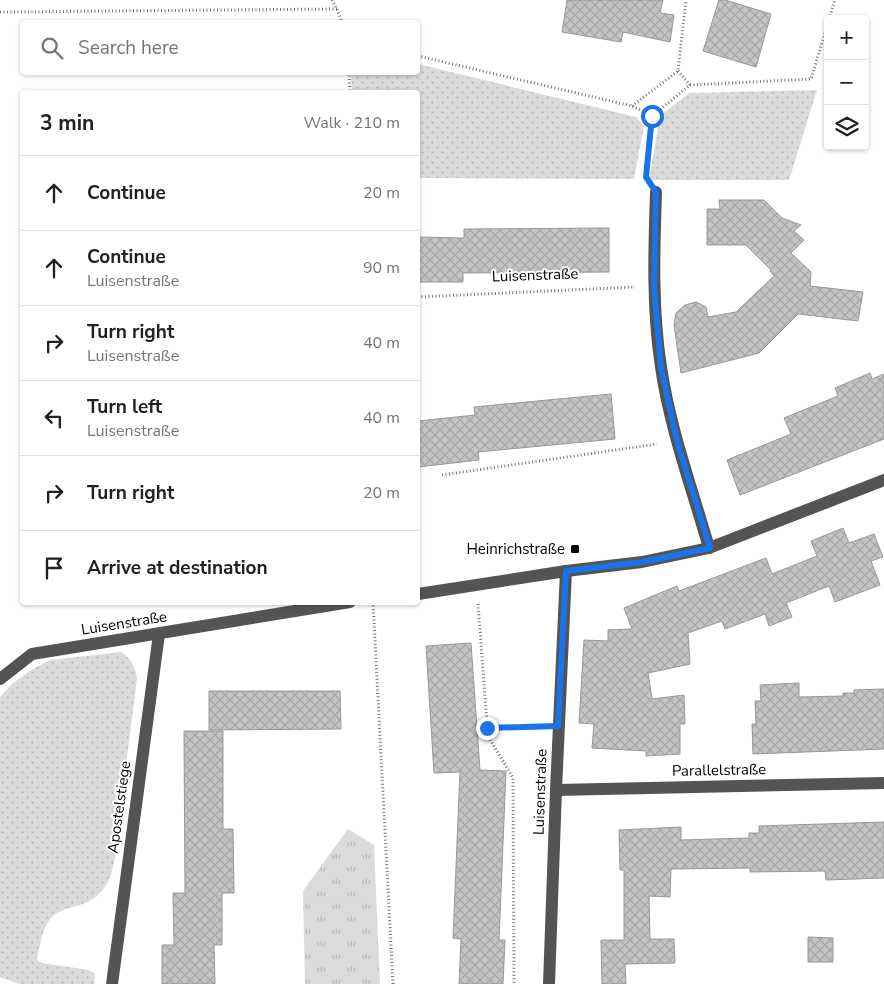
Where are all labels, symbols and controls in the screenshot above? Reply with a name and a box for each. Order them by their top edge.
map controls [824,15,869,150]
button: + [824,15,869,60]
search box [20,20,420,75]
icon: search [38,34,66,62]
text: Search here [78,35,179,61]
button: − [824,60,869,105]
route start [641,105,664,128]
button: layers [824,105,869,150]
text: 3 min [40,109,94,137]
text: Walk · 210 m [304,112,400,134]
icon: ahead [40,179,68,207]
text: Continue [87,180,166,206]
text: 20 m [363,182,400,204]
text: Continue [87,244,166,270]
icon: ahead [40,254,68,282]
text: 90 m [363,257,400,279]
street label: Luisenstraße [491,263,579,287]
text: Luisenstraße [87,270,179,292]
text: Turn right [87,319,174,345]
icon: right [40,329,68,357]
text: 40 m [363,332,400,354]
text: Luisenstraße [87,345,179,367]
text: Turn left [87,394,162,420]
icon: left [40,404,68,432]
text: 40 m [363,407,400,429]
text: Luisenstraße [87,420,179,442]
icon: right [40,479,68,507]
text: Turn right [87,480,174,506]
text: 20 m [363,482,400,504]
place label: Heinrichstraße [466,539,565,559]
marker: Heinrichstraße [569,543,581,555]
icon: arrive [40,554,68,582]
text: Arrive at destination [87,555,268,581]
street label: Luisenstraße [80,606,168,640]
route end [476,717,499,740]
street label: Luisenstraße [528,748,552,836]
street label: Apostelstiege [103,759,135,855]
street label: Parallelstraße [672,759,766,781]

